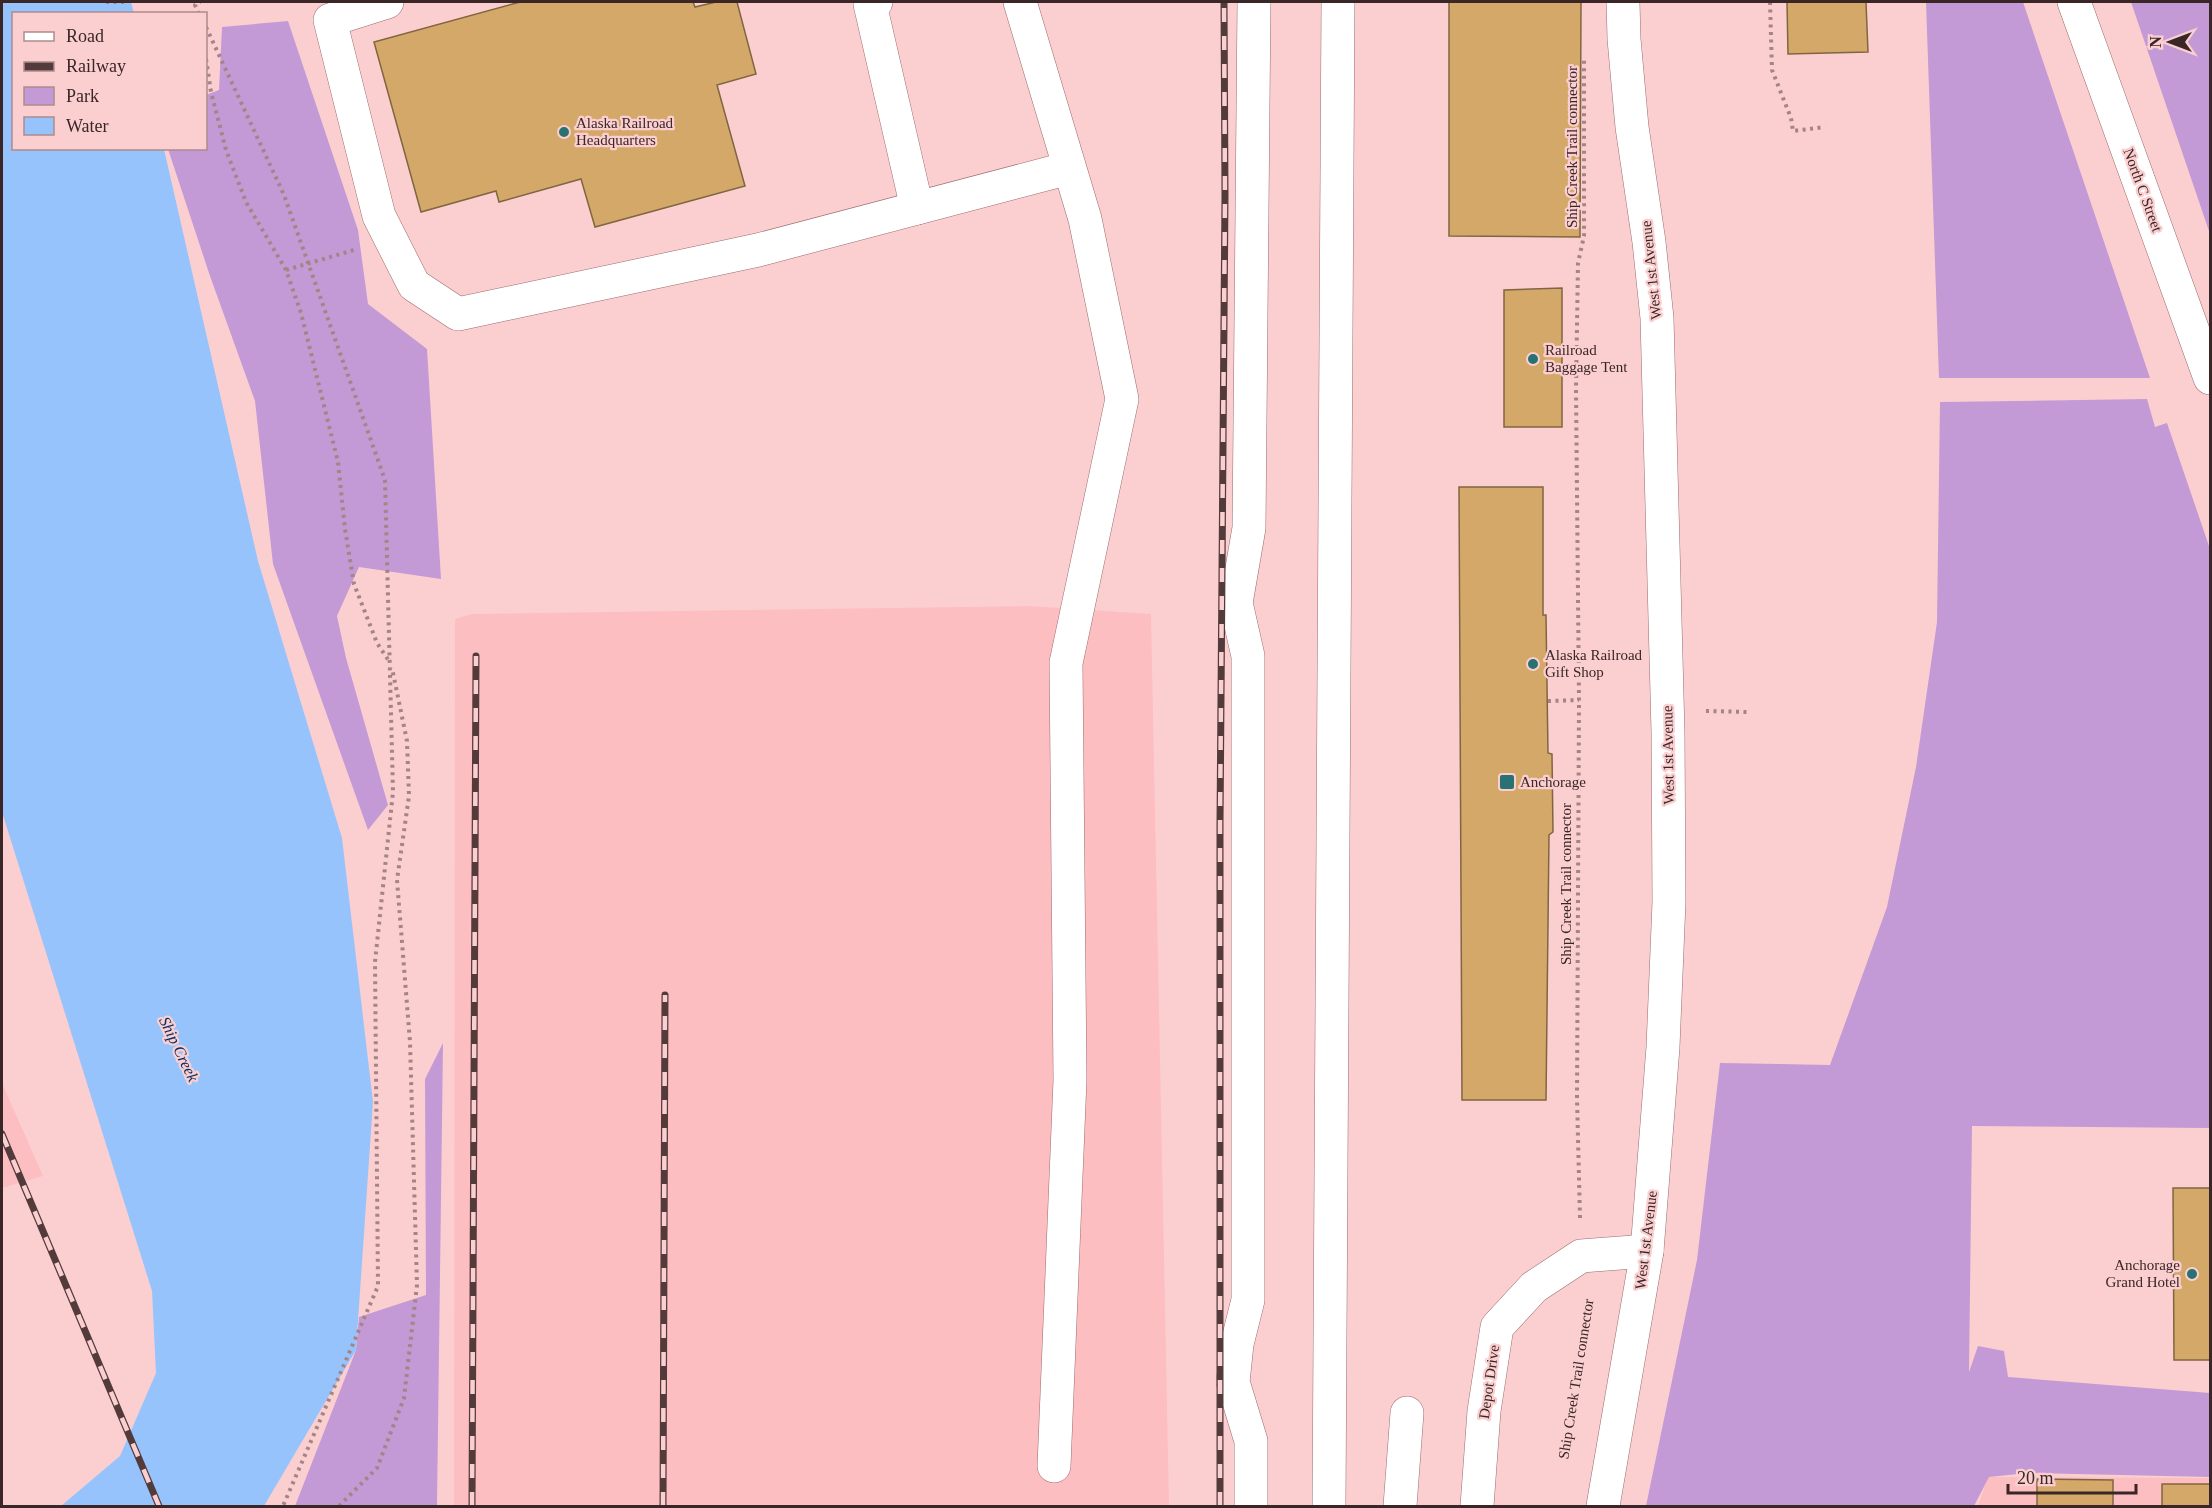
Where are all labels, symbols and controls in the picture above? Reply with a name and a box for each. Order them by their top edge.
legend [12,12,207,150]
north arrow [2140,12,2200,72]
text: Road [66,26,104,46]
text: N [2147,36,2164,48]
text: Railway [66,56,126,76]
street label: Ship Creek Trail connector [1564,66,1580,228]
text: Park [66,86,99,106]
place label: Alaska Railroad Headquarters [576,115,674,148]
text: Water [66,116,109,136]
marker: Alaska Railroad Headquarters [557,125,571,139]
street label: North C Street [2121,146,2166,235]
street label: West 1st Avenue [1638,219,1664,320]
place label: Railroad Baggage Tent [1545,342,1628,375]
marker: Railroad Baggage Tent [1526,352,1540,366]
place label: Alaska Railroad Gift Shop [1545,647,1643,680]
marker: Alaska Railroad Gift Shop [1526,657,1540,671]
street label: West 1st Avenue [1659,705,1677,805]
marker: Anchorage [1498,773,1516,791]
place label: Anchorage [1520,774,1586,790]
street label: Ship Creek Trail connector [1558,803,1574,965]
water label: Ship Creek [155,1014,202,1085]
street label: West 1st Avenue [1632,1189,1660,1290]
place label: Anchorage Grand Hotel [2105,1257,2180,1290]
marker: Anchorage Grand Hotel [2185,1267,2199,1281]
street label: Ship Creek Trail connector [1555,1298,1597,1460]
street label: Depot Drive [1476,1344,1502,1420]
scale bar [2008,1457,2136,1495]
text: 20 m [2017,1468,2054,1488]

